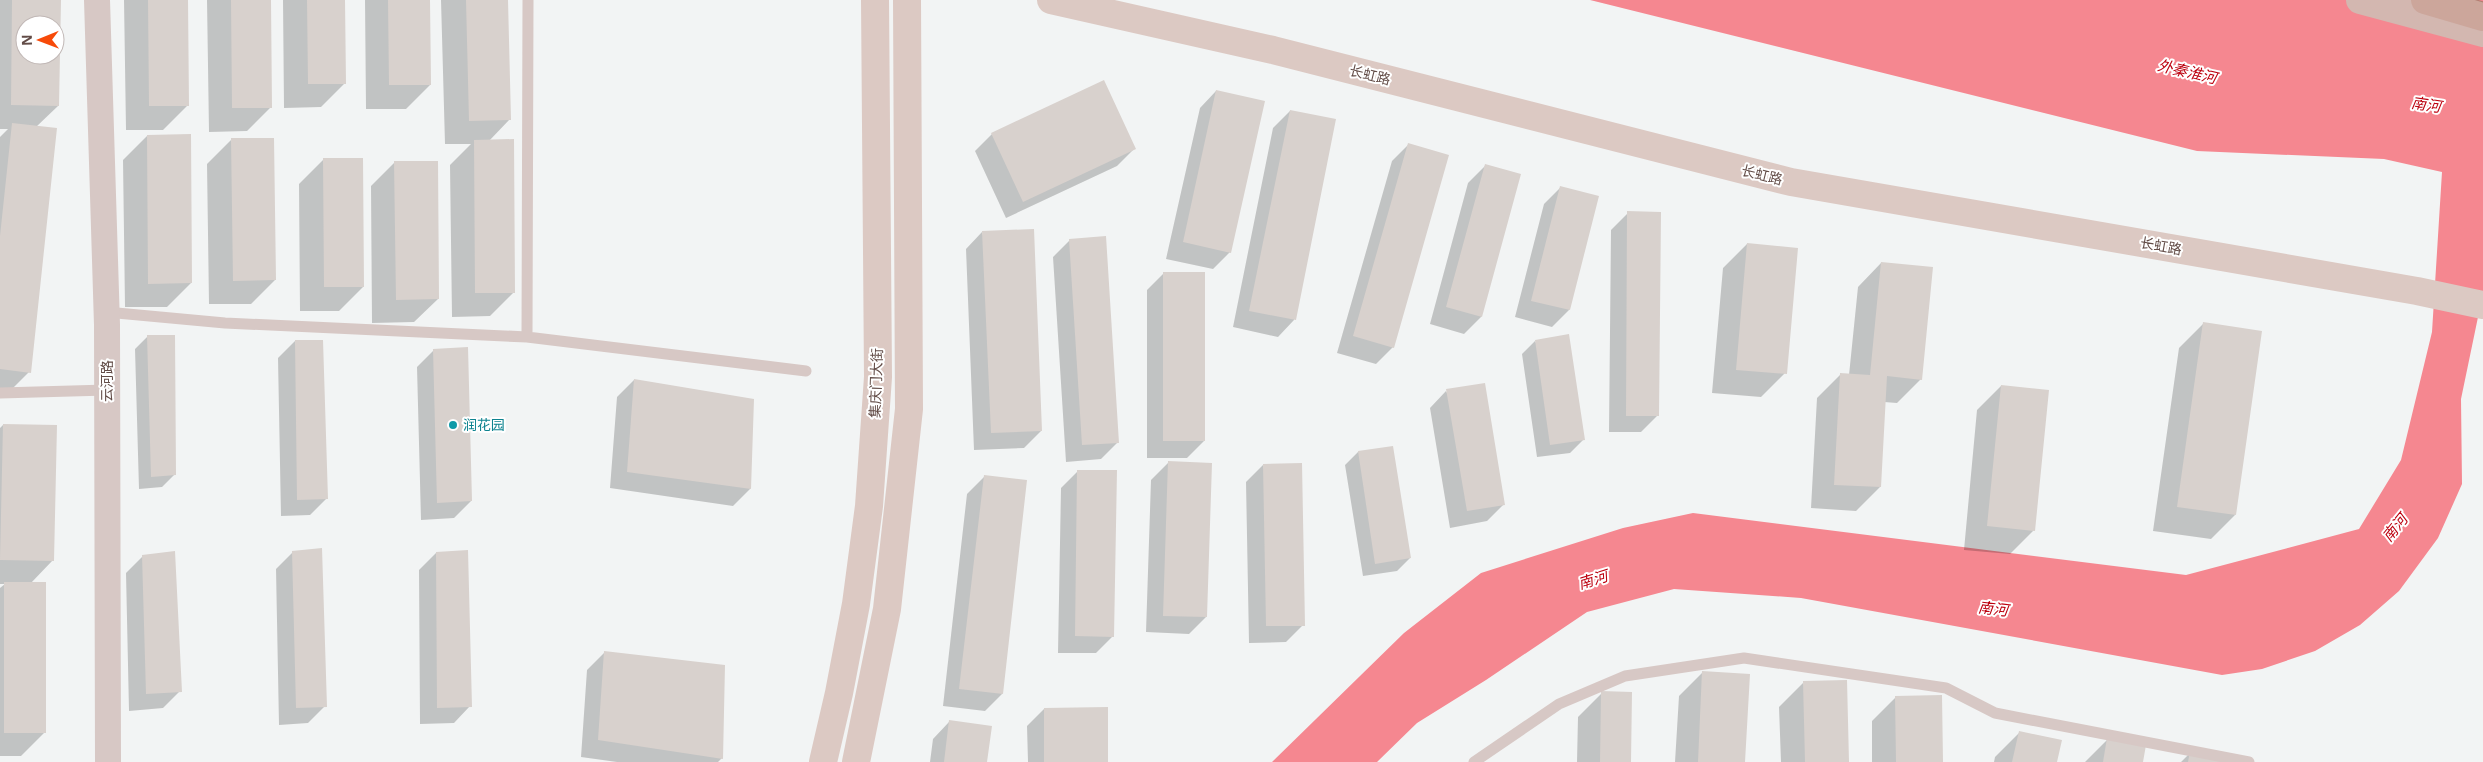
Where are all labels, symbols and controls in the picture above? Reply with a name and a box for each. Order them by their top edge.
north arrow [15,15,65,65]
text: N [17,34,36,46]
water label: 外秦淮河 [2156,55,2222,88]
street label: 长虹路 [1347,60,1393,89]
water label: 南河 [2410,92,2445,116]
street label: 长虹路 [1739,160,1785,189]
street label: 长虹路 [2139,233,2183,259]
street label: 集庆门大街 [865,348,886,418]
street label: 云河路 [97,360,116,402]
place label: 润花园 [463,415,505,434]
marker: 润花园 [447,419,459,431]
water label: 南河 [2377,507,2413,545]
water label: 南河 [1575,564,1613,593]
water label: 南河 [1977,596,2012,620]

